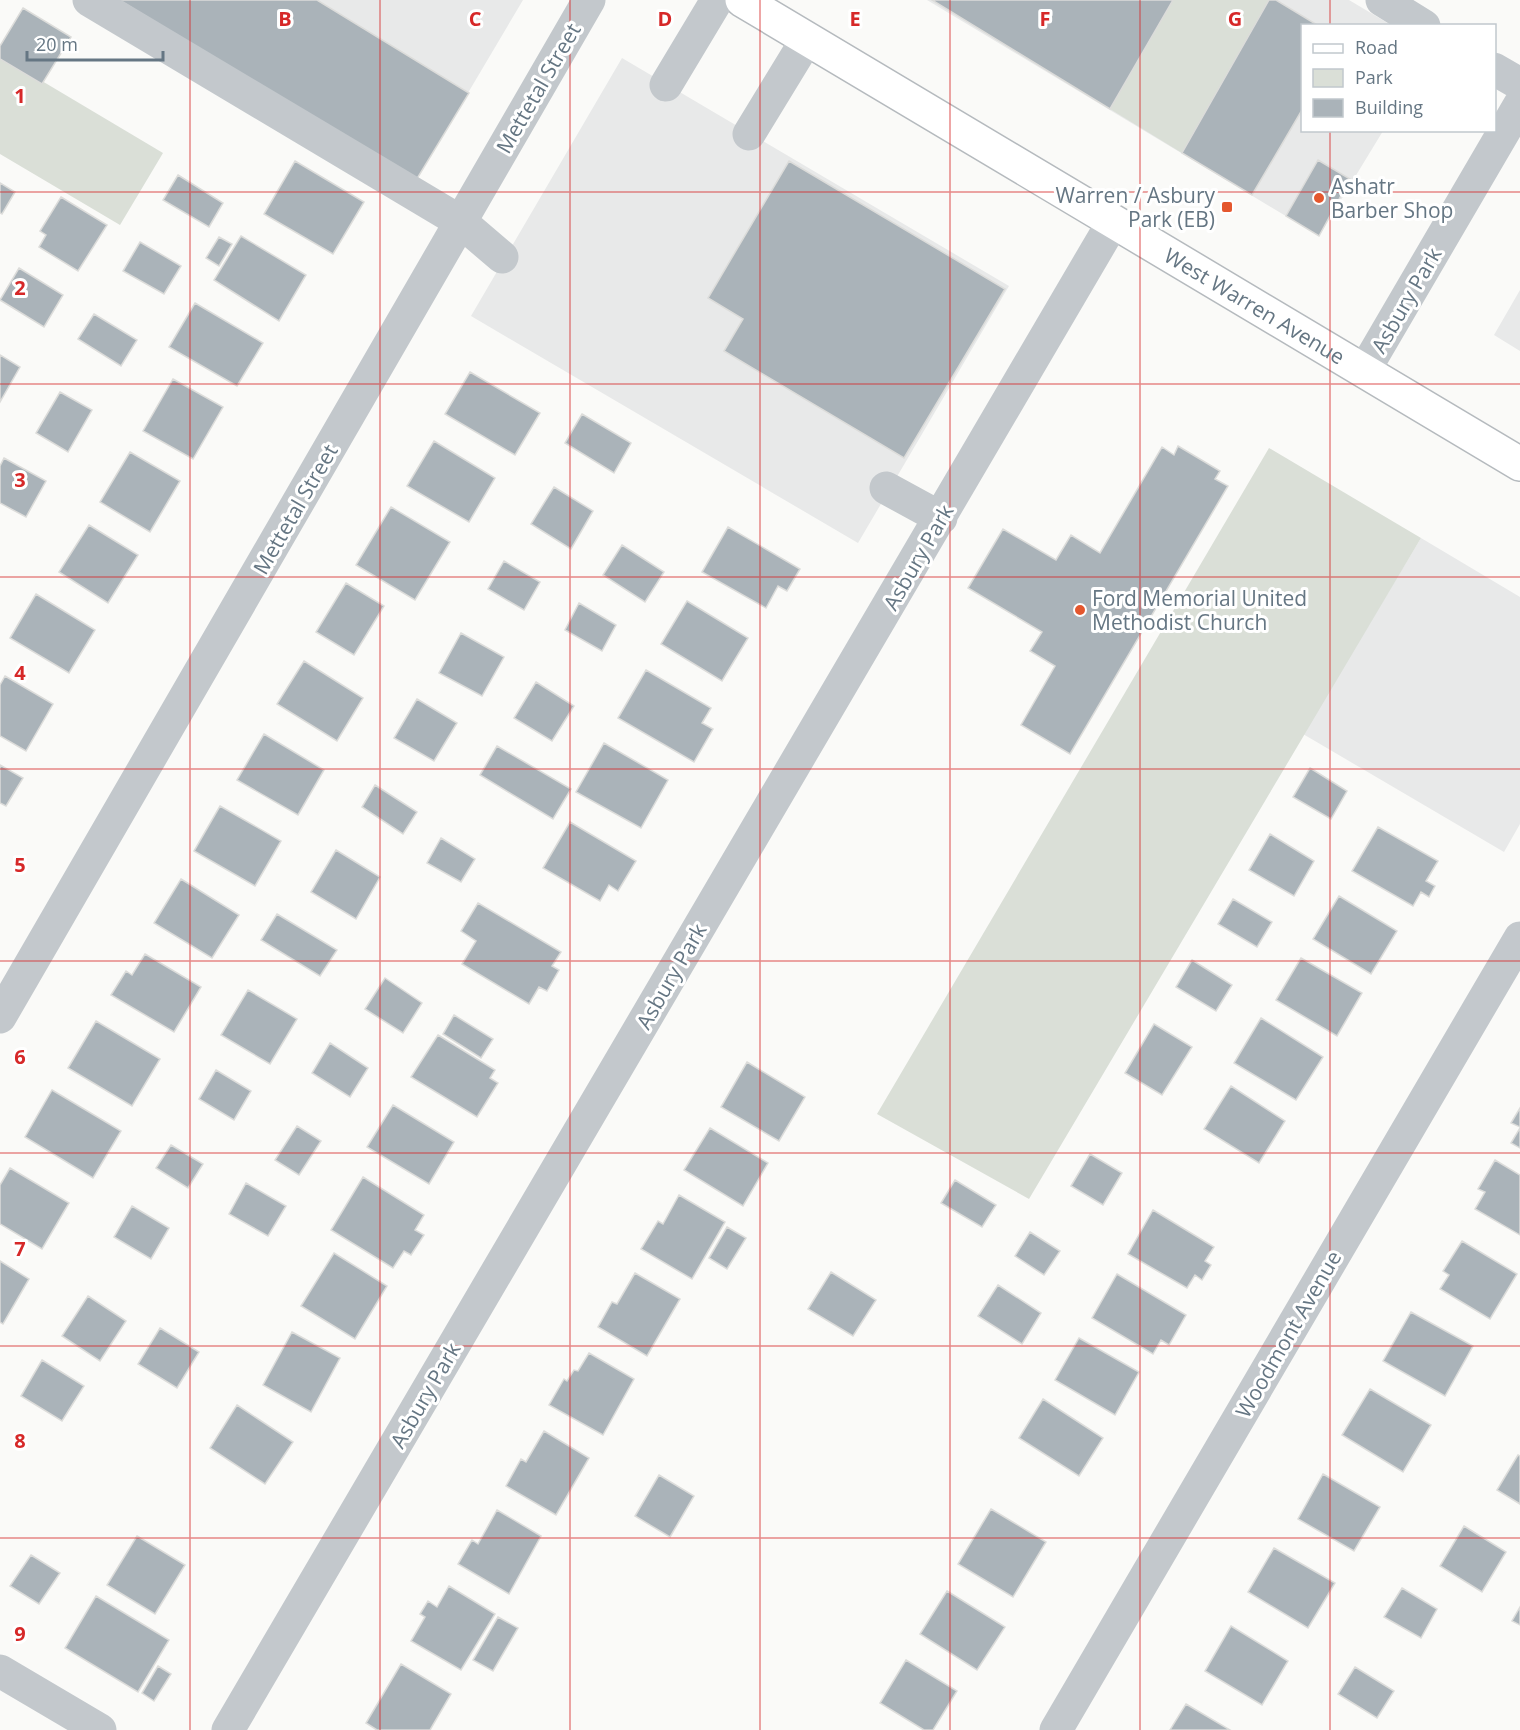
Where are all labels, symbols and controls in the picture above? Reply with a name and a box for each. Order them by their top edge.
text: B [278,5,292,32]
text: C [469,5,482,32]
text: D [658,5,672,32]
text: E [849,5,861,32]
text: F [1040,5,1050,32]
text: G [1228,5,1242,32]
street label: Mettetal Street [489,18,587,158]
scale bar [27,24,164,62]
legend [1301,24,1496,132]
text: 20 m [36,32,78,56]
text: Road [1355,35,1398,59]
text: Park [1355,65,1393,89]
text: 1 [14,82,26,109]
text: Building [1355,95,1423,119]
place label: Ashatr Barber Shop [1331,172,1453,224]
place label: Warren / Asbury Park (EB) [1055,181,1215,233]
marker: Ashatr Barber Shop [1312,191,1326,205]
marker: Warren / Asbury Park (EB) [1220,200,1234,214]
street label: West Warren Avenue [1159,241,1350,371]
street label: Asbury Park [1365,242,1447,358]
text: 2 [14,274,26,301]
street label: Mettetal Street [246,439,344,579]
text: 3 [14,466,26,493]
street label: Asbury Park [877,499,959,615]
place label: Ford Memorial United Methodist Church [1092,584,1307,636]
marker: Ford Memorial United Methodist Church [1073,603,1087,617]
text: 4 [14,659,26,686]
text: 5 [14,851,26,878]
street label: Asbury Park [630,918,712,1034]
text: 6 [14,1043,26,1070]
text: 7 [14,1235,26,1262]
street label: Woodmont Avenue [1229,1245,1347,1423]
street label: Asbury Park [384,1337,466,1453]
text: 8 [14,1427,26,1454]
text: 9 [14,1620,26,1647]

